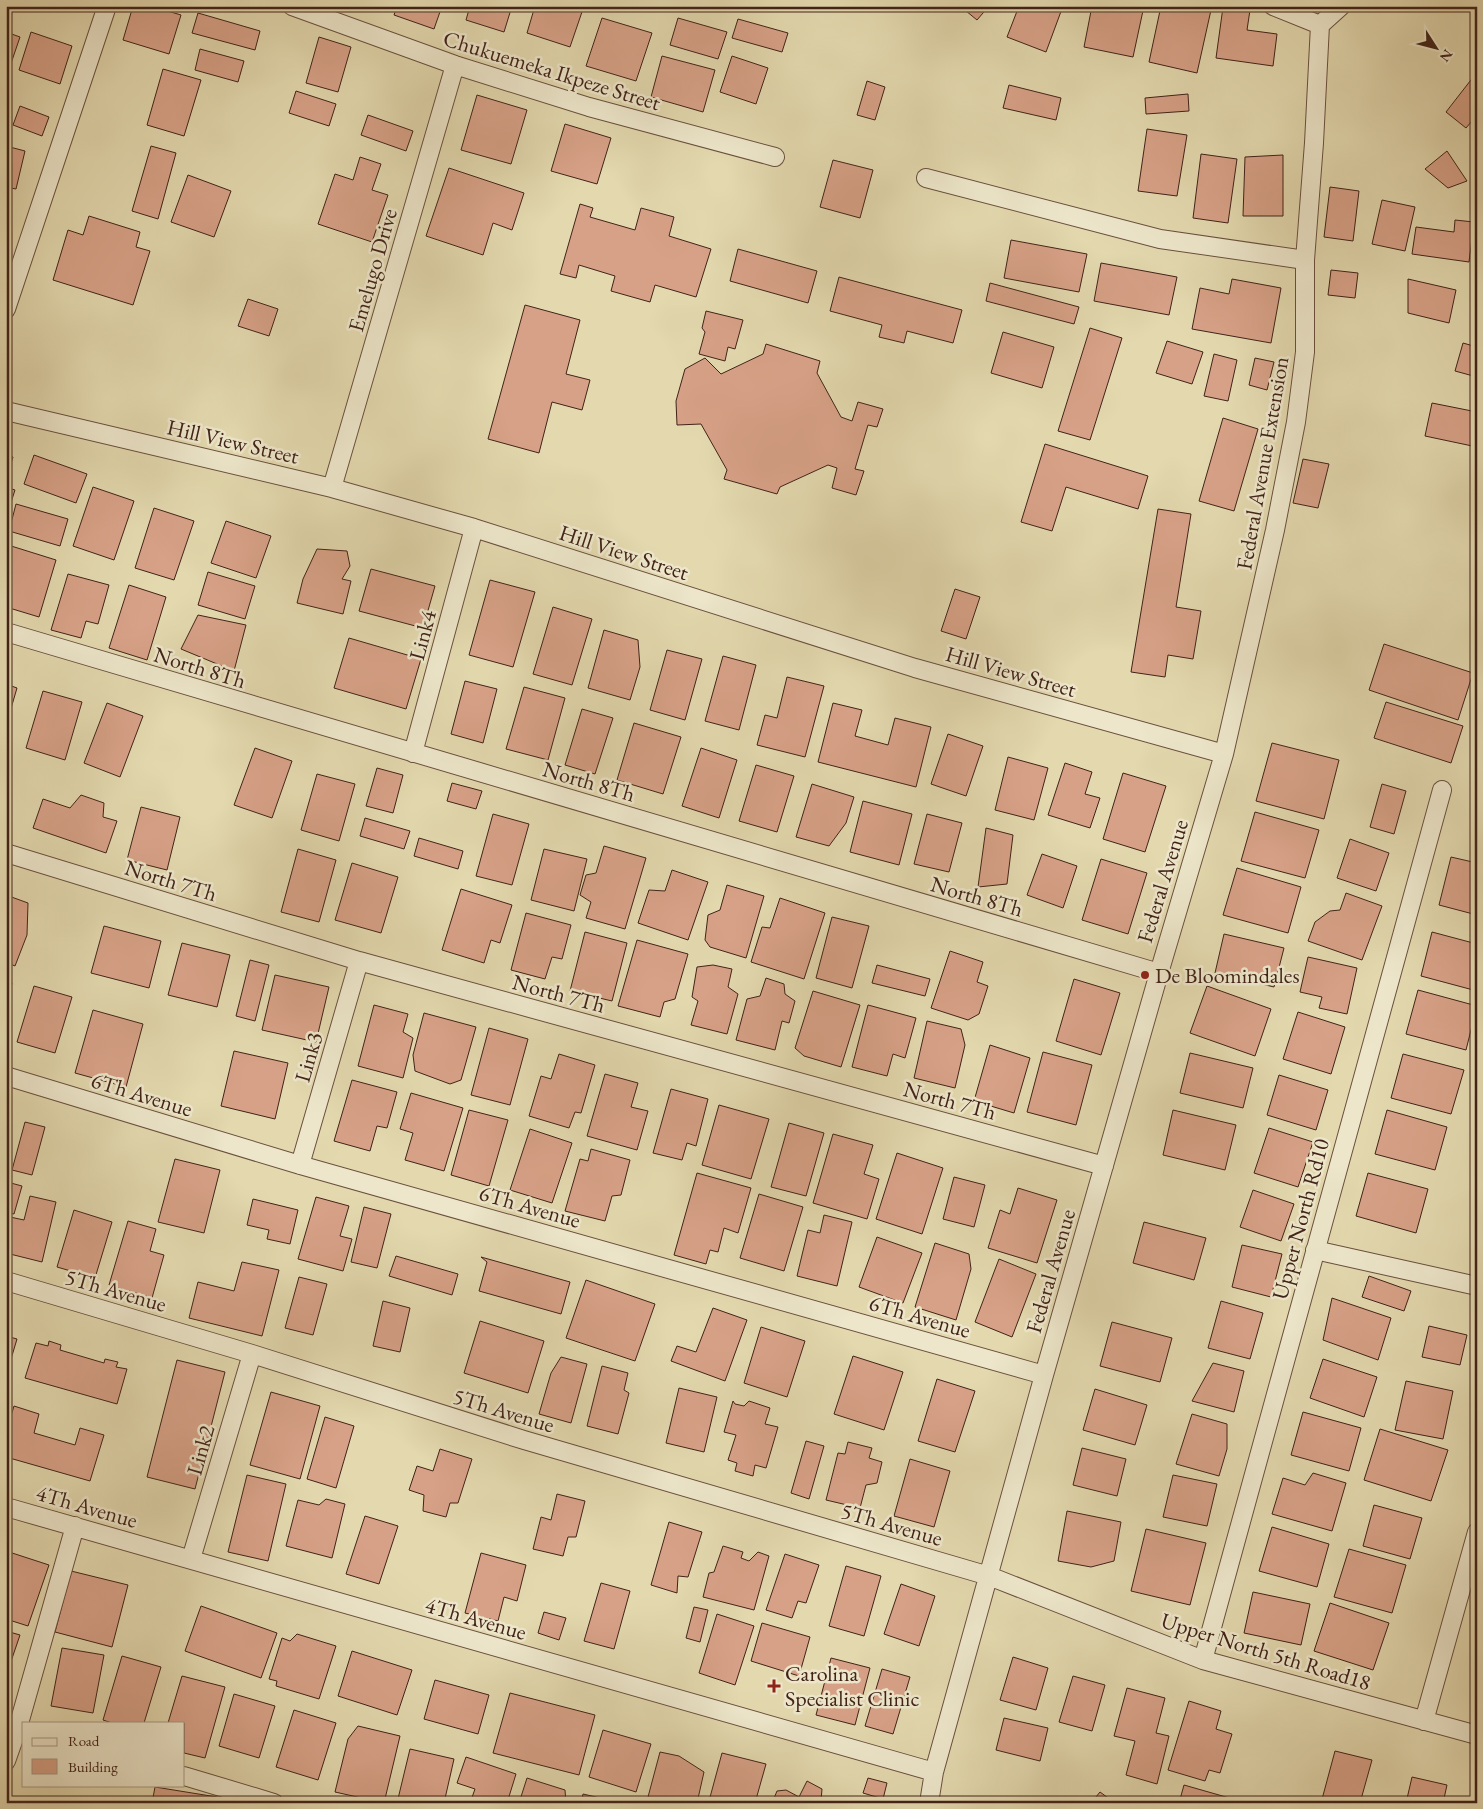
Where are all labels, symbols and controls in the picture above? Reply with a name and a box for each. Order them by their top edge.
north arrow [1410,22,1460,72]
street label: Chukuemeka Ikpeze Street [440,24,664,117]
text: N [1436,46,1457,66]
street label: Emelugo Drive [341,205,404,335]
street label: Federal Avenue Extension [1229,354,1296,572]
street label: Hill View Street [164,412,302,471]
street label: Hill View Street [556,518,692,587]
street label: Link4 [402,606,443,663]
street label: Hill View Street [942,639,1079,704]
street label: North 8Th [150,640,249,695]
street label: North 8Th [539,754,638,809]
street label: Federal Avenue [1130,815,1195,946]
street label: North 7Th [121,853,220,908]
street label: North 8Th [927,869,1026,924]
place label: De Bloomindales [1155,961,1300,990]
street label: North 7Th [509,967,608,1020]
marker: De Bloomindales [1139,969,1151,981]
street label: Link3 [288,1029,329,1086]
street label: 6Th Avenue [88,1065,196,1124]
street label: North 7Th [900,1074,999,1127]
street label: Upper North Rd10 [1265,1135,1336,1303]
street label: 6Th Avenue [476,1178,584,1235]
street label: Federal Avenue [1019,1205,1082,1336]
street label: 5Th Avenue [62,1262,170,1319]
street label: 6Th Avenue [866,1288,974,1345]
street label: 5Th Avenue [450,1381,558,1440]
street label: Link2 [180,1421,222,1479]
street label: 4Th Avenue [33,1478,141,1535]
street label: 5Th Avenue [838,1496,946,1553]
street label: 4Th Avenue [422,1590,530,1647]
street label: Upper North 5th Road18 [1157,1606,1374,1697]
place label: Carolina Specialist Clinic [785,1659,920,1713]
marker: Carolina Specialist Clinic [767,1679,781,1693]
legend [22,1722,185,1786]
text: Road [68,1731,100,1750]
text: Building [68,1757,118,1776]

